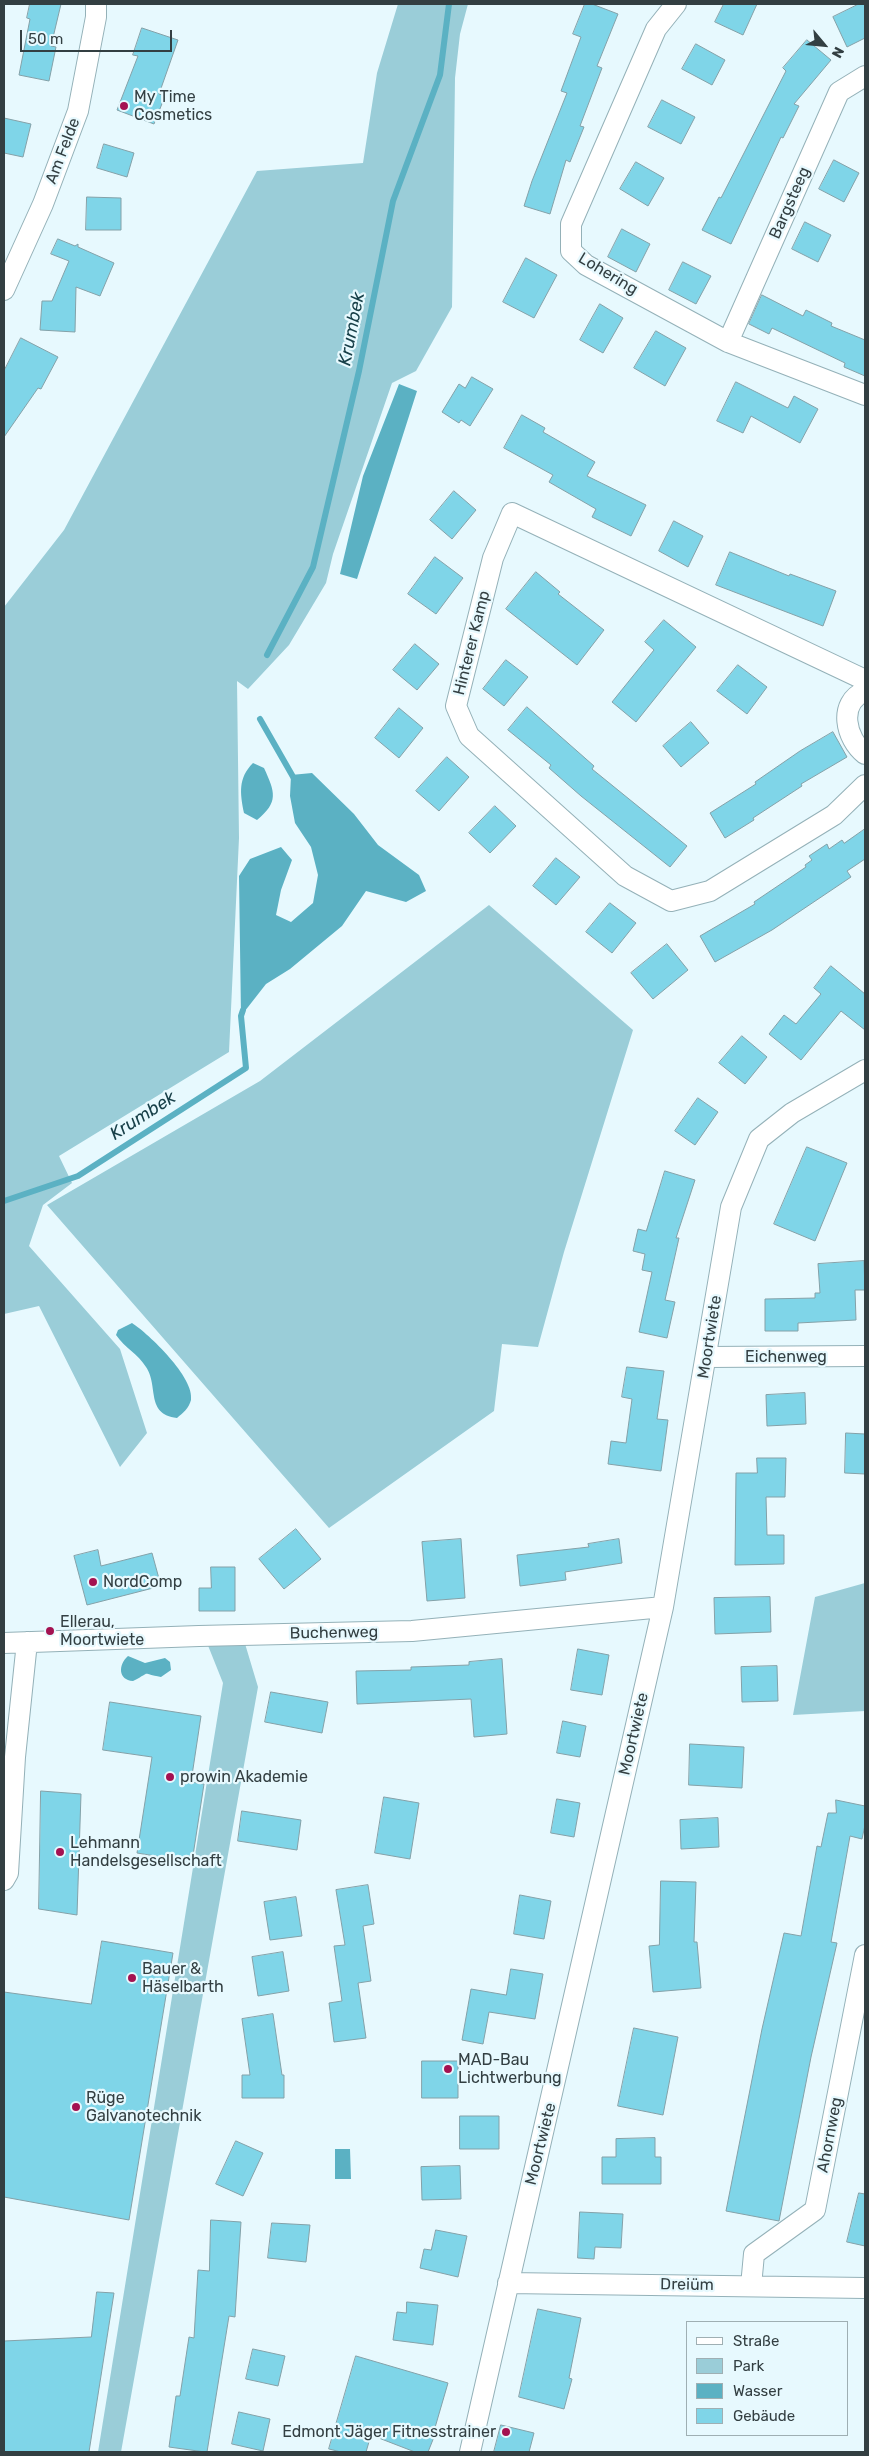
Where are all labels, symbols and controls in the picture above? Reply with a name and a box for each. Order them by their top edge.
scale bar [22,20,175,52]
north arrow [799,20,849,70]
text: 50 m [28,30,63,48]
text: N [828,44,848,61]
place label: My Time Cosmetics [134,87,212,125]
marker: My Time Cosmetics [118,100,130,112]
street label: Am Felde [42,115,84,187]
street label: Bargsteeg [766,164,814,242]
street label: Lohering [575,249,641,299]
water label: Krumbek [334,290,370,368]
street label: Hinterer Kamp [450,589,494,697]
water label: Krumbek [106,1087,180,1145]
street label: Moortwiete [694,1294,726,1380]
street label: Eichenweg [745,1347,827,1367]
place label: NordComp [103,1572,182,1592]
marker: NordComp [87,1576,99,1588]
place label: Ellerau, Moortwiete [60,1612,144,1650]
street label: Buchenweg [290,1623,378,1643]
marker: Ellerau, Moortwiete [44,1625,56,1637]
street label: Moortwiete [615,1691,653,1777]
place label: prowin Akademie [180,1767,308,1787]
marker: prowin Akademie [164,1771,176,1783]
place label: Lehmann Handelsgesellschaft [70,1833,222,1871]
marker: Lehmann Handelsgesellschaft [54,1846,66,1858]
place label: Bauer & Häselbarth [142,1959,224,1997]
marker: Bauer & Häselbarth [126,1972,138,1984]
place label: MAD-Bau Lichtwerbung [458,2050,562,2088]
marker: MAD-Bau Lichtwerbung [442,2063,454,2075]
place label: Rüge Galvanotechnik [86,2088,201,2126]
street label: Ahornweg [813,2096,847,2174]
marker: Rüge Galvanotechnik [70,2101,82,2113]
street label: Moortwiete [521,2101,561,2187]
street label: Dreiüm [660,2275,714,2295]
legend [686,2321,849,2436]
text: Straße [733,2332,779,2350]
text: Park [733,2357,764,2375]
text: Wasser [733,2382,782,2400]
text: Gebäude [733,2407,795,2425]
place label: Edmont Jäger Fitnesstrainer [282,2422,496,2442]
marker: Edmont Jäger Fitnesstrainer [500,2426,512,2438]

